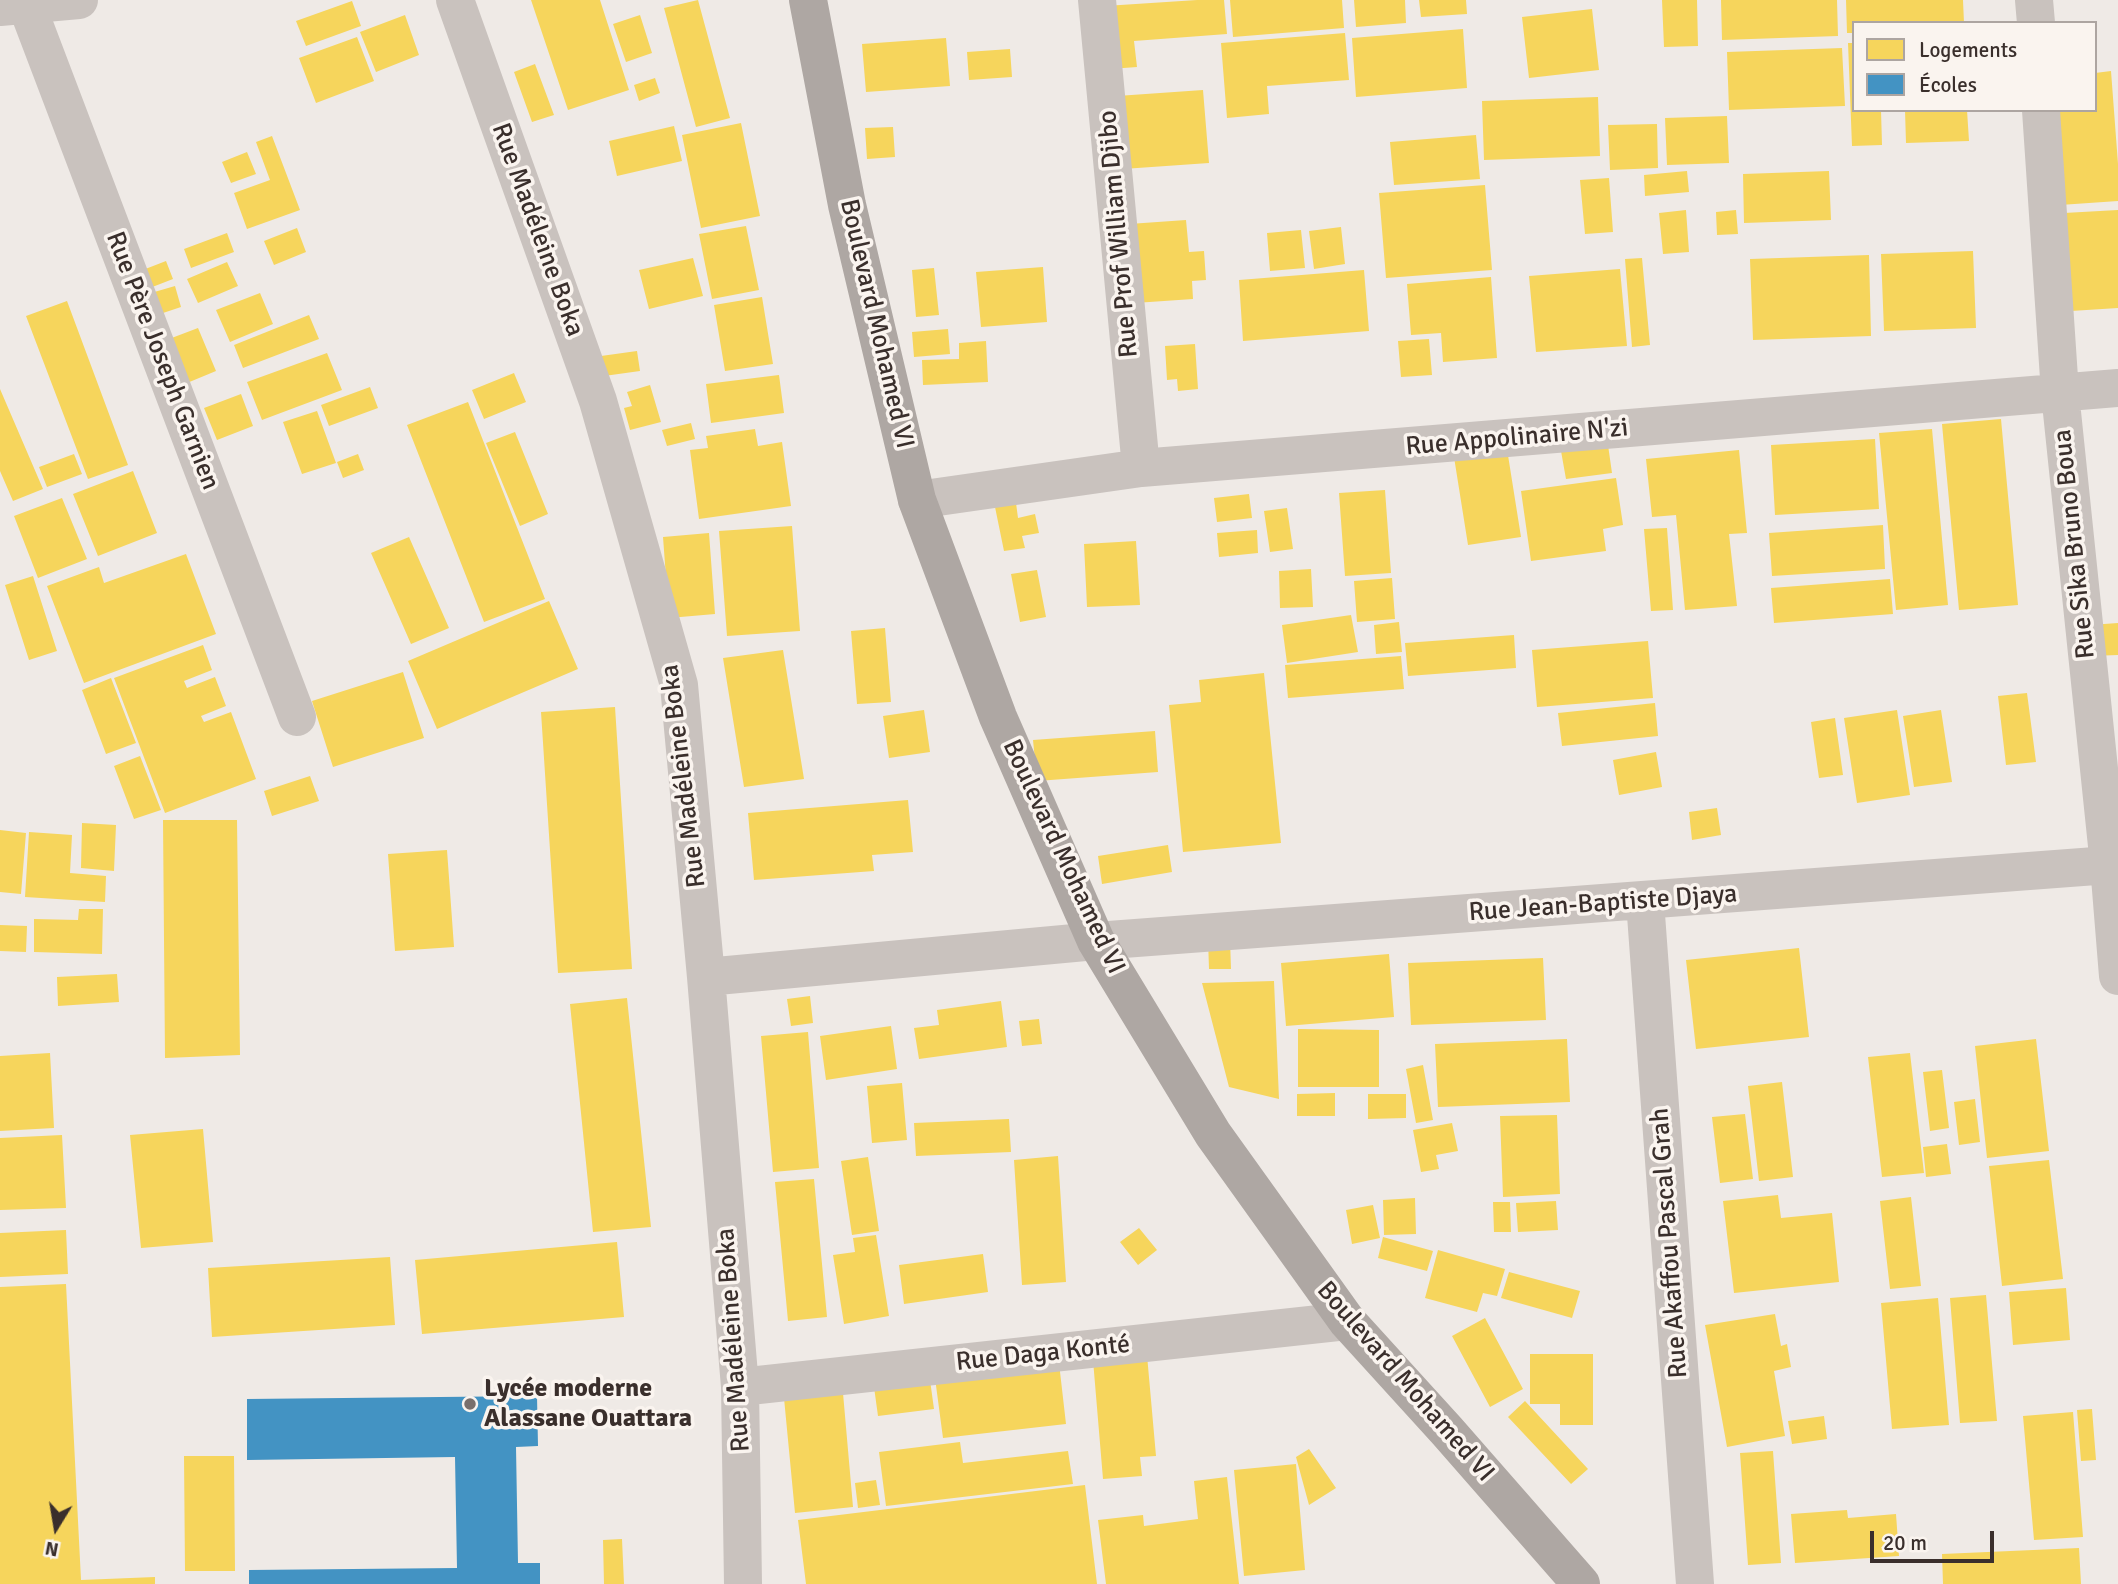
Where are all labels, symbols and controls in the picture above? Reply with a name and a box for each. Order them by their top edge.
legend [1852,21,2097,112]
text: Logements [1919,37,2017,63]
text: Écoles [1919,72,1977,98]
street label: Rue Prof William Djibo [1093,109,1145,359]
street label: Rue Madéleine Boka [484,119,590,341]
street label: Boulevard Mohamed VI [832,196,920,452]
street label: Rue Père Joseph Garnien [98,228,226,494]
street label: Rue Appolinaire N'zi [1404,413,1630,463]
street label: Rue Sika Bruno Boua [2047,428,2103,660]
street label: Rue Madéleine Boka [655,663,713,889]
street label: Boulevard Mohamed VI [995,735,1131,979]
street label: Rue Jean-Baptiste Djaya [1468,879,1738,929]
street label: Rue Akaffou Pascal Grah [1645,1107,1695,1379]
street label: Rue Madéleine Boka [711,1227,757,1453]
street label: Boulevard Mohamed VI [1310,1276,1500,1488]
street label: Rue Daga Konté [954,1329,1132,1379]
place label: Lycée moderne Alassane Ouattara [484,1373,692,1434]
marker: Lycée moderne Alassane Ouattara [462,1396,478,1412]
north arrow [21,1493,91,1563]
scale bar [1873,1518,1997,1562]
text: 20 m [1883,1530,1927,1556]
text: N [43,1536,61,1562]

